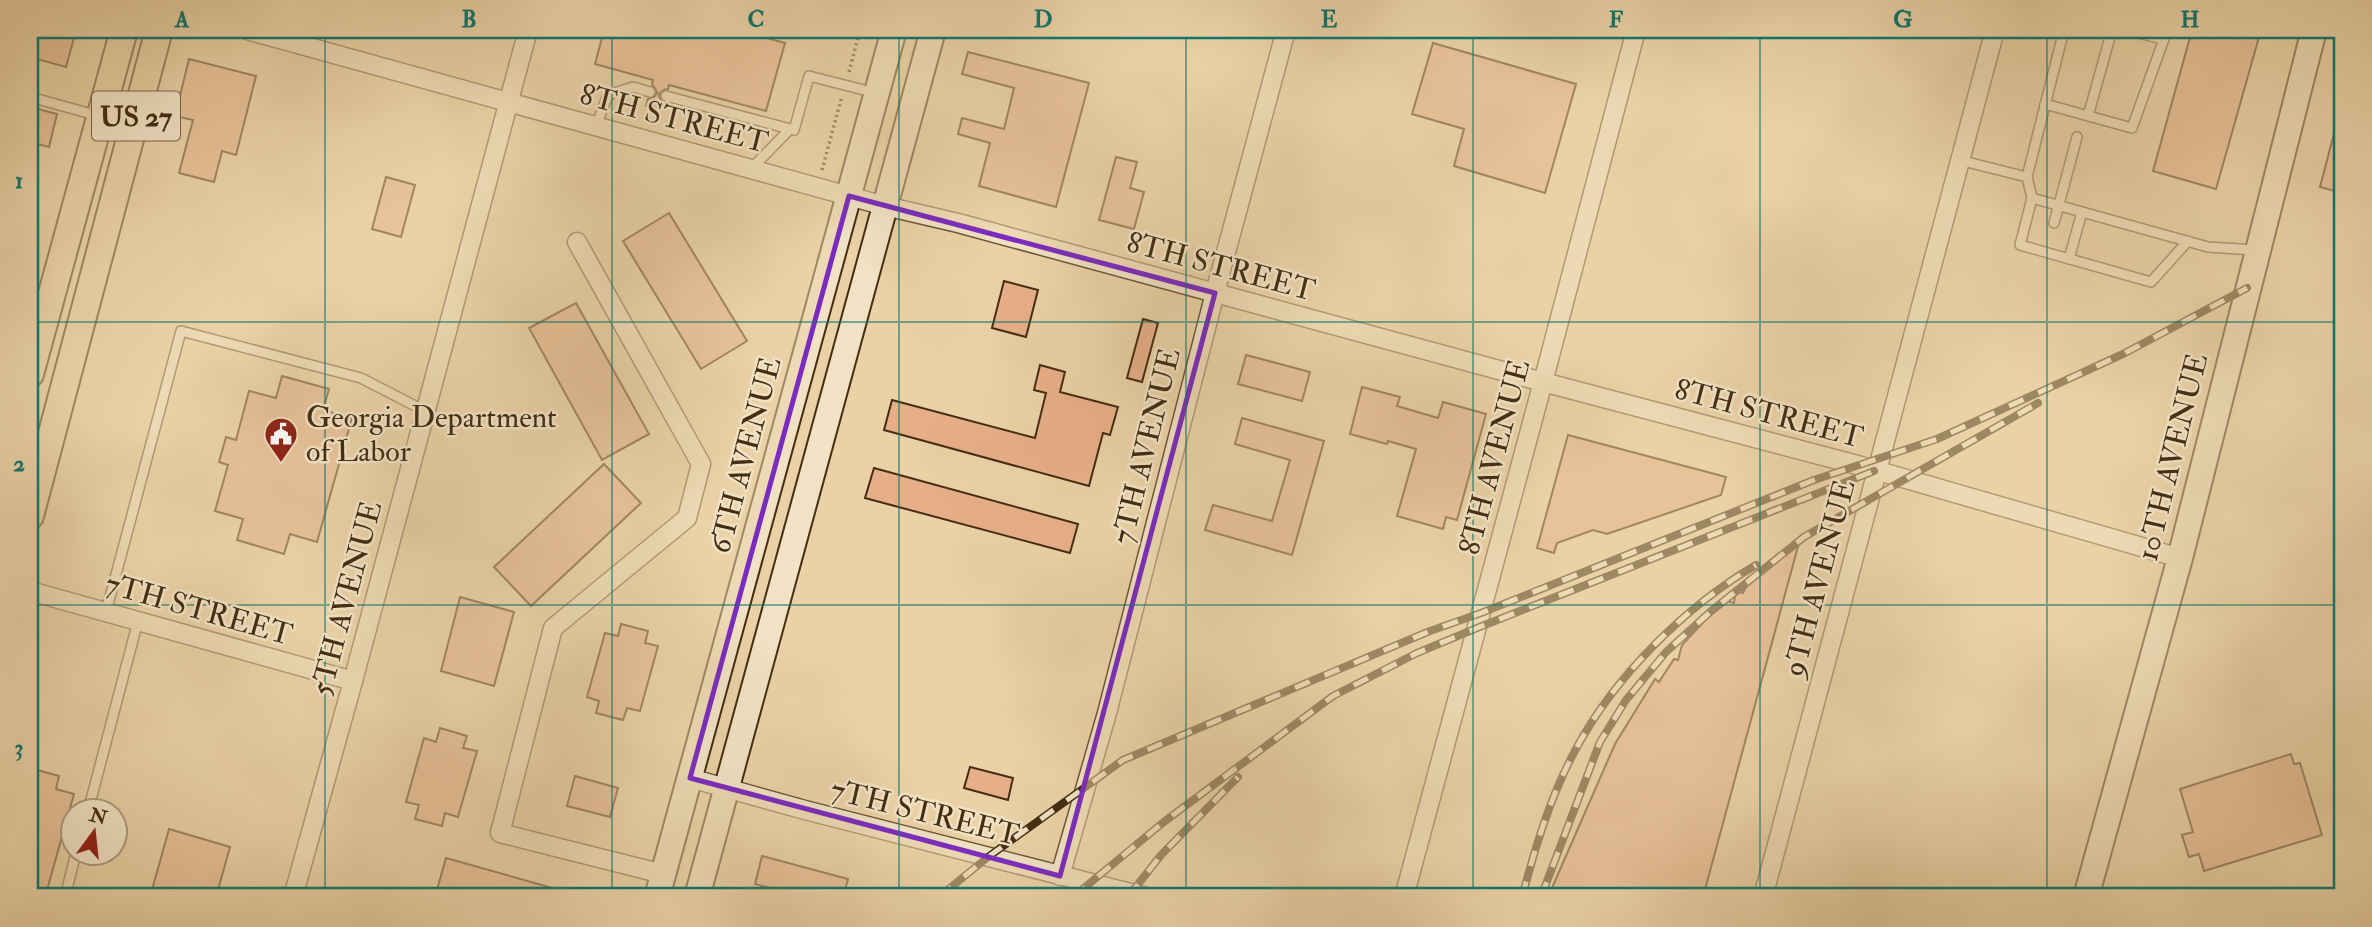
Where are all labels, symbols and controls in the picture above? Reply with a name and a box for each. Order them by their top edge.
text: A [174,5,190,34]
text: B [461,5,477,34]
text: C [748,5,764,34]
text: D [1034,5,1052,34]
text: E [1321,5,1338,34]
text: F [1609,5,1624,34]
text: G [1893,5,1913,34]
text: H [2181,5,2200,34]
street label: 8TH STREET [576,76,772,161]
road number: US 27 [92,92,180,140]
text: 1 [15,166,23,195]
street label: 8TH STREET [1123,224,1319,309]
street label: 7TH AVENUE [1104,344,1189,548]
street label: 10TH AVENUE [2129,349,2216,565]
street label: 6TH AVENUE [701,353,789,557]
street label: 8TH AVENUE [1451,355,1538,559]
street label: 8TH STREET [1671,371,1867,456]
place label: Georgia Department of Labor [306,399,557,470]
public building icon: Georgia Department of Labor [262,415,300,464]
text: 2 [13,449,25,478]
street label: 9TH AVENUE [1775,476,1864,682]
street label: 5TH AVENUE [303,497,390,699]
street label: 7TH STREET [101,565,297,654]
text: 3 [15,733,23,762]
street label: 7TH STREET [827,771,1023,854]
north arrow [60,797,130,867]
text: N [86,802,110,831]

